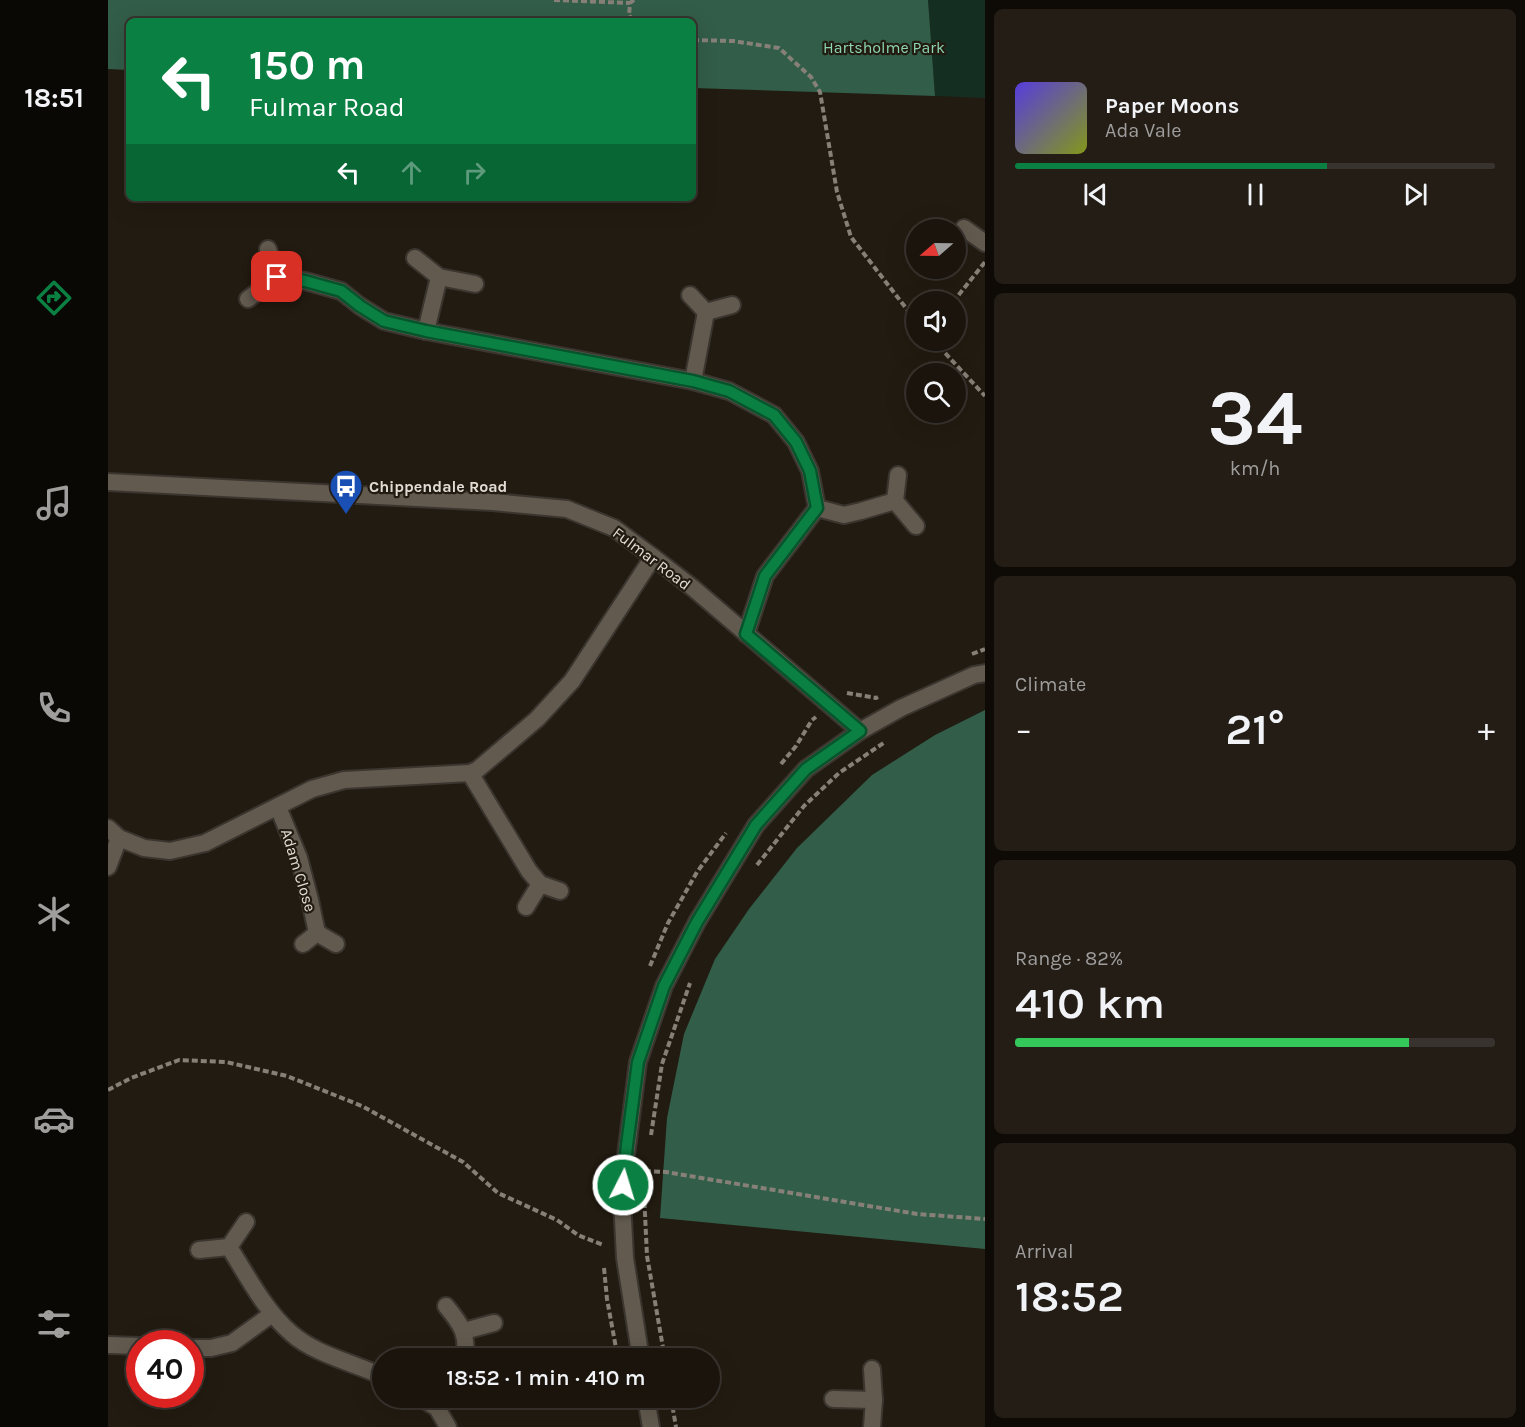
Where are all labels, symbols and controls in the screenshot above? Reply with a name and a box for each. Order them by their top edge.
park label: Hartsholme Park [823,38,945,57]
text: 150 m [249,40,365,90]
icon: left [150,42,228,120]
text: 18:51 [24,82,84,114]
text: Fulmar Road [249,91,405,123]
text: Paper Moons [1105,93,1239,119]
text: Ada Vale [1105,119,1182,142]
icon: left [332,156,365,189]
icon: ahead [395,156,428,189]
icon: right [458,156,491,189]
icon: previous [1079,178,1112,211]
icon: pause [1239,178,1272,211]
icon: next [1399,178,1432,211]
north arrow [906,219,966,279]
map controls [906,219,966,423]
pin [251,251,302,302]
icon: arrive [260,260,293,293]
icon: directions [33,277,75,319]
button: sound [906,291,966,351]
button: search [906,363,966,423]
text: 34 [1208,372,1302,464]
text: km/h [1230,457,1280,480]
bus stop icon: Chippendale Road [328,468,364,515]
place label: Chippendale Road [369,477,507,496]
icon: music [33,482,75,524]
street label: Fulmar Road [609,523,694,594]
text: Climate [1015,673,1086,696]
icon: phone [33,687,75,729]
text: 21° [1225,703,1285,755]
text: − [1015,710,1032,748]
text: + [1478,710,1495,748]
street label: Adam Close [277,826,320,914]
icon: climate [33,893,75,935]
text: Range · 82% [1015,947,1123,970]
text: 410 km [1015,977,1165,1029]
icon: car [33,1098,75,1140]
position arrow [591,1153,655,1217]
text: Arrival [1015,1240,1074,1263]
text: 18:52 [1015,1270,1124,1322]
icon: filters [33,1303,75,1345]
speed limit sign: 40 [126,1330,204,1408]
text: 18:52 · 1 min · 410 m [446,1365,646,1391]

